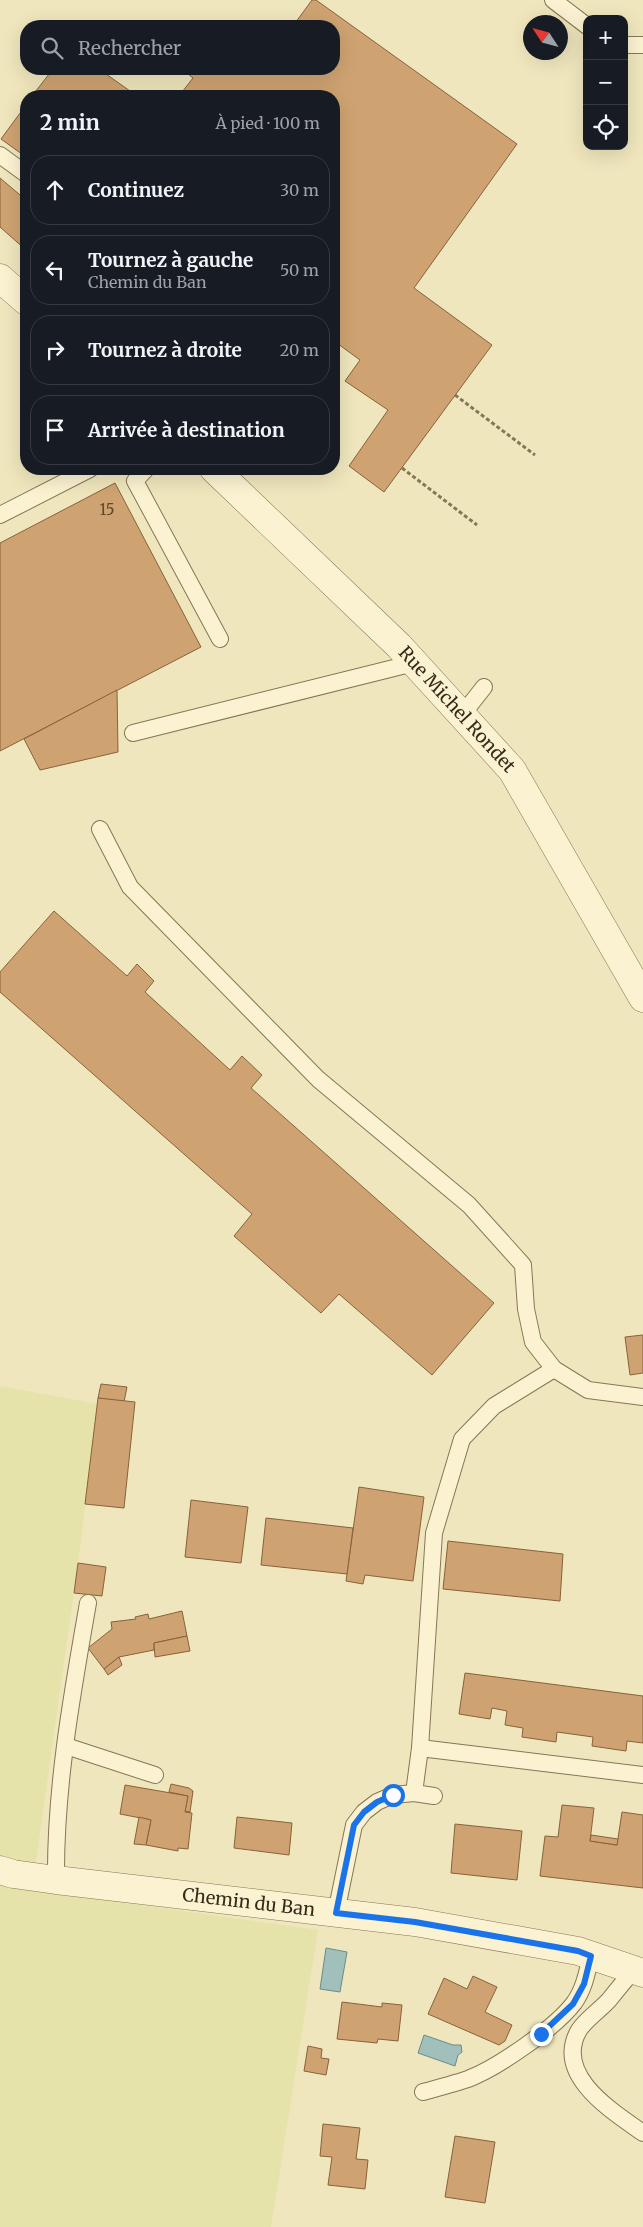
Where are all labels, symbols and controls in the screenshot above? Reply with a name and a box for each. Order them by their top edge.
north arrow [523,15,568,60]
map controls [583,15,628,150]
button: + [583,15,628,60]
search box [20,20,340,75]
icon: search [38,34,66,62]
text: Rechercher [78,36,181,60]
button: − [583,60,628,105]
button: locate [583,105,628,150]
text: 2 min [40,109,100,136]
text: À pied · 100 m [215,113,320,133]
icon: ahead [41,176,69,204]
text: Continuez [88,178,184,202]
text: 30 m [280,180,319,200]
text: Tournez à gauche [88,248,253,272]
icon: left [41,256,69,284]
text: 50 m [280,260,319,280]
text: Chemin du Ban [88,272,207,292]
icon: right [41,336,69,364]
text: Tournez à droite [88,338,242,362]
text: 20 m [280,340,319,360]
icon: arrive [41,416,69,444]
text: Arrivée à destination [88,418,285,442]
house number: 15 [99,500,115,519]
street label: Rue Michel Rondet [394,641,521,777]
route start [382,1784,405,1807]
street label: Chemin du Ban [181,1883,316,1921]
route end [530,2023,553,2046]

